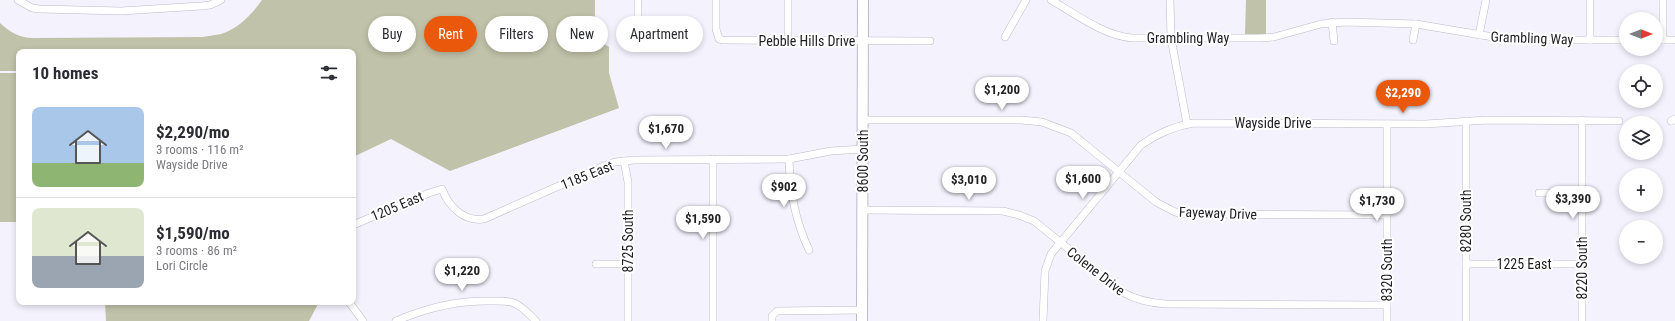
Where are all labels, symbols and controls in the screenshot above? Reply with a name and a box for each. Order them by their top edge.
north arrow [1619,12,1663,56]
map controls [1619,12,1663,264]
chip: Buy [368,16,416,52]
chip: Rent [424,16,477,52]
chip: Filters [485,16,548,52]
chip: New [556,16,608,52]
chip: Apartment [616,16,703,52]
street label: Grambling Way [1490,29,1574,47]
street label: Grambling Way [1147,30,1229,46]
street label: Pebble Hills Drive [759,33,856,49]
icon: filters [318,62,340,84]
text: 10 homes [32,63,98,83]
button: locate [1619,64,1663,108]
pin: $1,200 [969,77,1035,111]
pin: $2,290 [1370,80,1436,114]
text: $1,200 [984,82,1020,97]
text: $2,290 [1385,85,1421,100]
street label: Wayside Drive [1234,115,1312,131]
pin: $1,670 [633,116,699,150]
button: layers [1619,116,1663,160]
text: $1,670 [648,121,684,136]
text: $2,290/mo [156,122,230,142]
icon: home [64,123,112,171]
street label: 8600 South [855,130,871,192]
text: 3 rooms · 116 m² [156,142,243,157]
text: Wayside Drive [156,157,228,172]
street label: 1185 East [558,157,616,193]
pin: $1,600 [1050,166,1116,200]
pin: $3,010 [936,167,1002,201]
button: + [1619,168,1663,212]
text: $1,600 [1065,171,1101,186]
text: $3,010 [951,172,987,187]
pin: $902 [760,174,808,208]
text: $902 [771,179,797,194]
pin: $3,390 [1540,186,1606,220]
street label: 1205 East [369,188,425,224]
pin: $1,730 [1344,188,1410,222]
street label: 8280 South [1458,190,1474,252]
text: $3,390 [1555,191,1591,206]
text: $1,730 [1359,193,1395,208]
street label: Fayeway Drive [1179,204,1258,222]
pin: $1,590 [670,206,736,240]
street label: 8725 South [620,210,636,272]
text: $1,590 [685,211,721,226]
button: − [1619,220,1663,264]
text: $1,590/mo [156,223,230,243]
icon: home [64,224,112,272]
street label: 8220 South [1574,237,1590,299]
street label: 8320 South [1379,239,1395,301]
text: 3 rooms · 86 m² [156,243,237,258]
street label: Colene Drive [1064,243,1129,299]
street label: 1225 East [1496,256,1552,272]
text: Lori Circle [156,258,208,273]
pin: $1,220 [429,258,495,292]
text: $1,220 [444,263,480,278]

